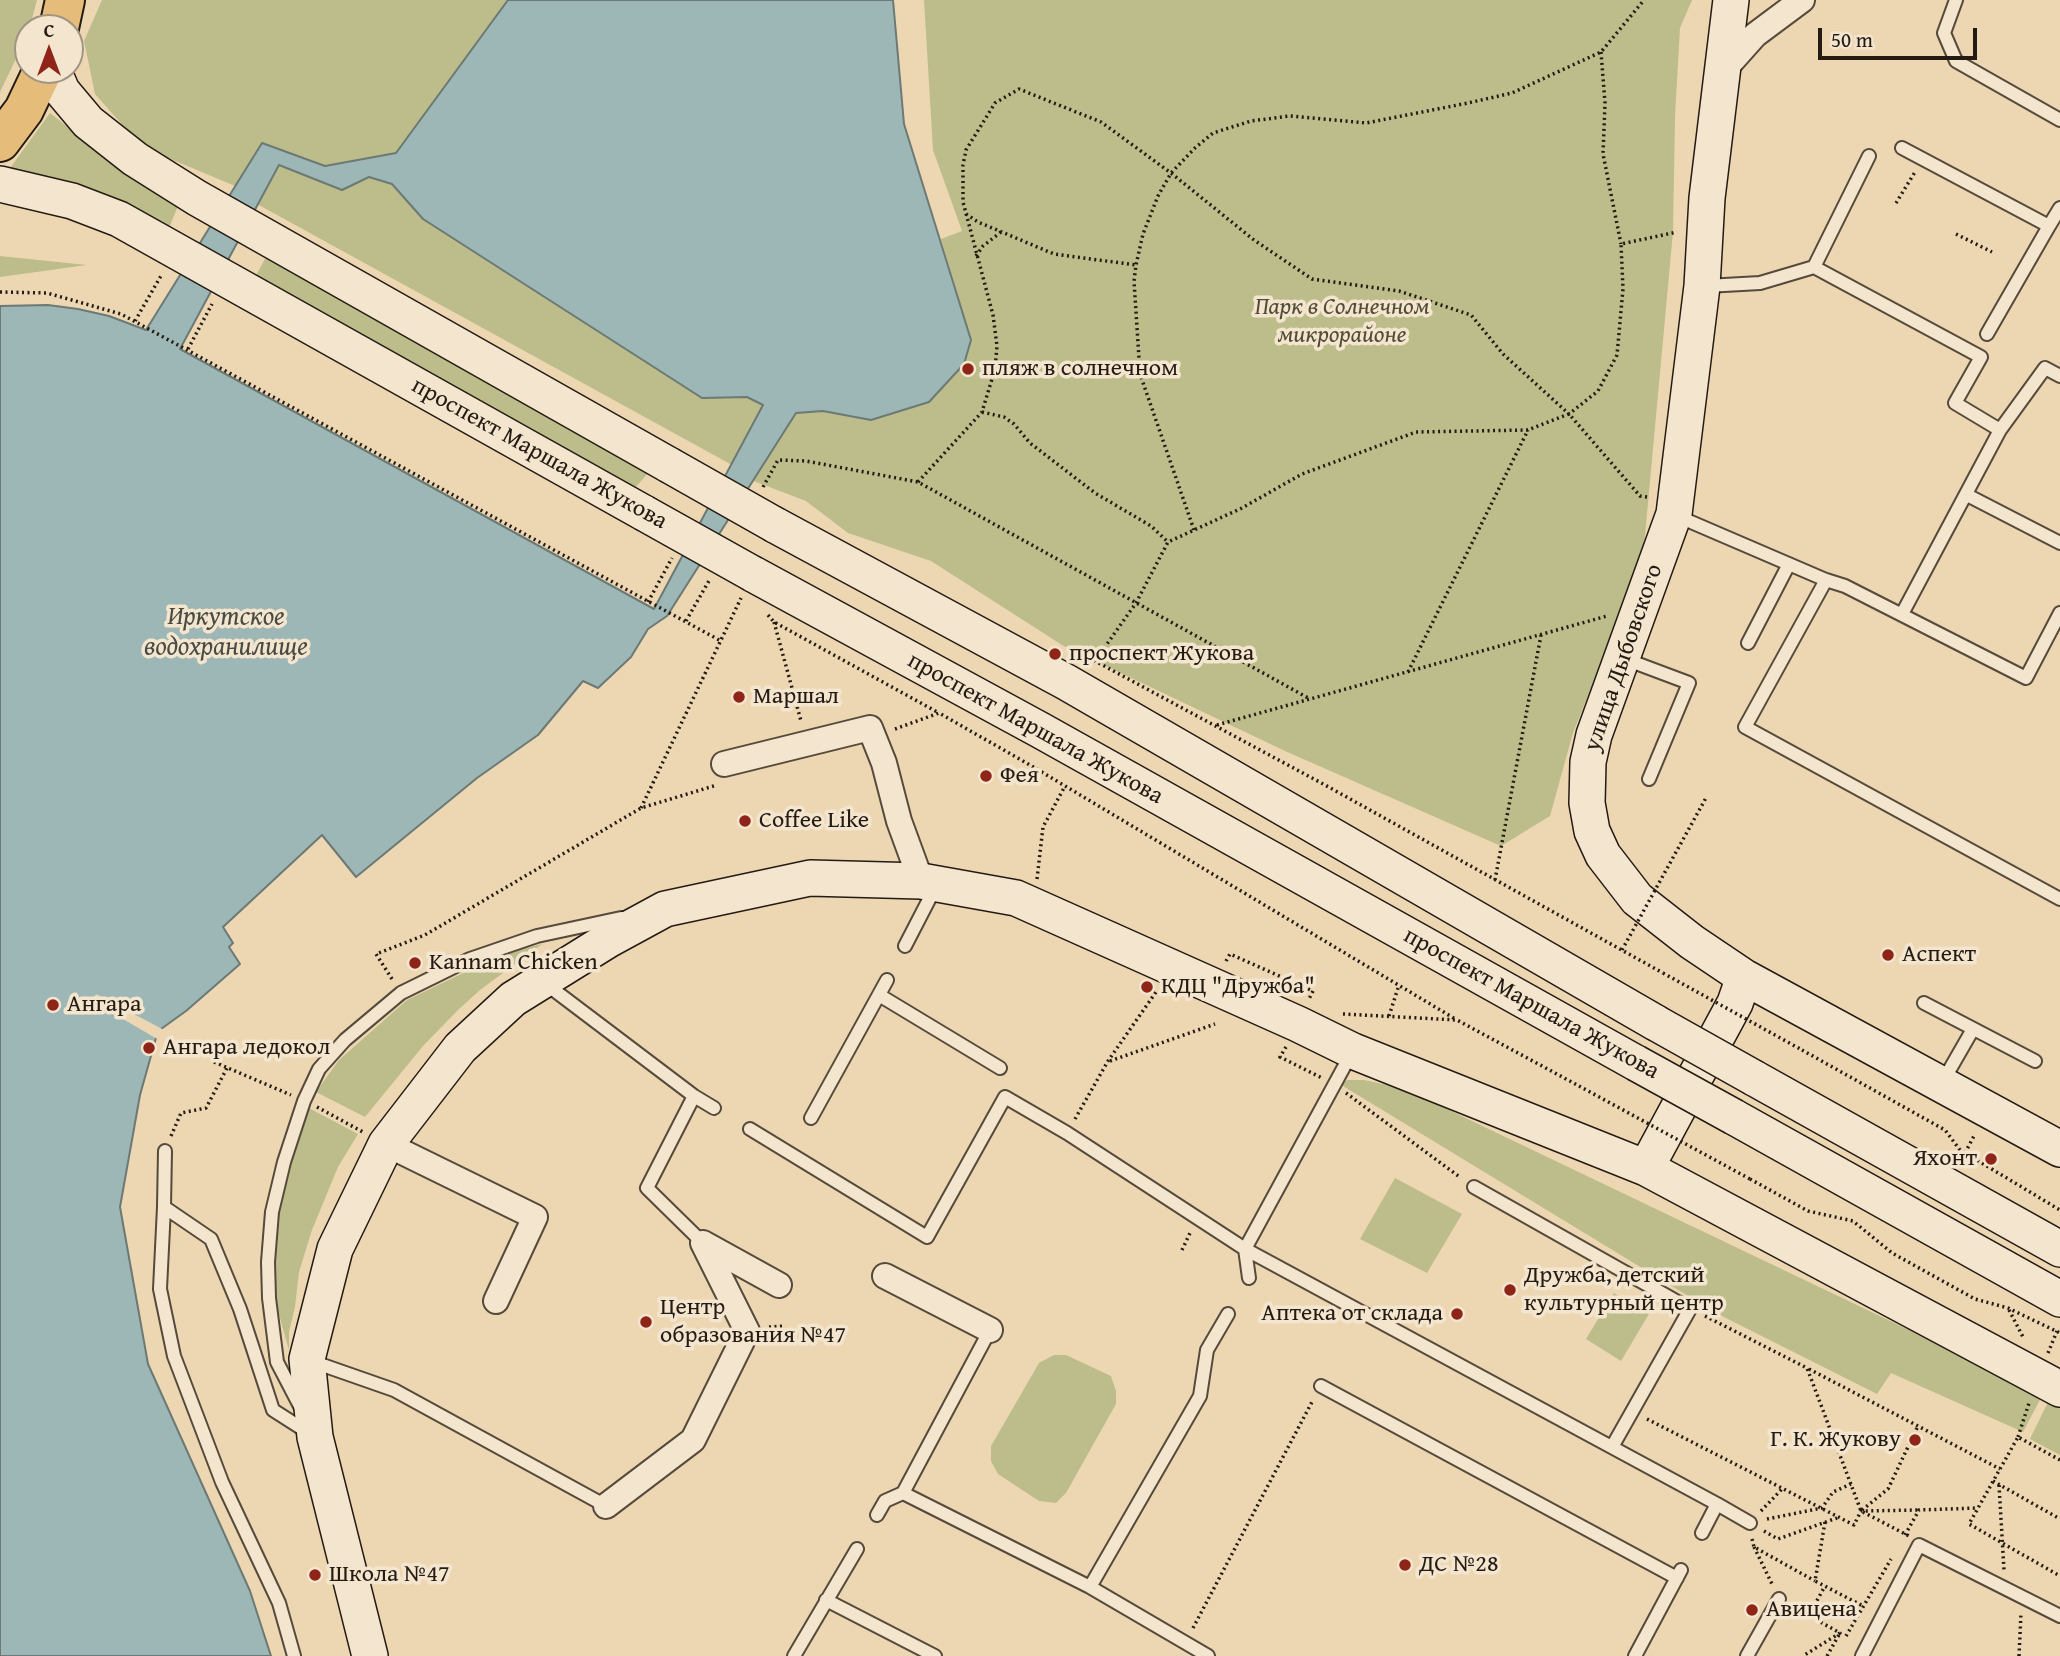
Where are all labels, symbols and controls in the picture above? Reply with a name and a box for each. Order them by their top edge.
north arrow [14,14,84,84]
scale bar [1822,14,1981,58]
text: С [44,16,54,44]
text: 50 m [1831,24,1873,55]
park label: Парк в Солнечном микрорайоне [1255,294,1429,350]
place label: пляж в солнечном [982,355,1178,383]
marker: пляж в солнечном [960,361,976,377]
street label: проспект Маршала Жукова [406,372,672,536]
street label: улица Дыбовского [1578,561,1670,755]
water label: Иркутское водохранилище [144,601,308,662]
place label: проспект Жукова [1069,640,1254,668]
marker: проспект Жукова [1047,646,1063,662]
street label: проспект Маршала Жукова [902,647,1168,811]
place label: Маршал [753,683,839,711]
marker: Маршал [731,689,747,705]
place label: Фея [1000,762,1039,790]
marker: Фея [978,768,994,784]
place label: Coffee Like [759,807,869,835]
marker: Coffee Like [737,813,753,829]
street label: проспект Маршала Жукова [1398,922,1664,1086]
place label: Аспект [1902,941,1976,969]
marker: Аспект [1880,947,1896,963]
place label: Kannam Chicken [429,949,598,977]
marker: Kannam Chicken [407,955,423,971]
place label: КДЦ "Дружба" [1161,973,1315,1001]
marker: КДЦ "Дружба" [1139,979,1155,995]
place label: Ангара [67,991,141,1019]
marker: Ангара [45,997,61,1013]
place label: Ангара ледокол [163,1034,330,1062]
marker: Ангара ледокол [141,1040,157,1056]
place label: Яхонт [1913,1145,1977,1173]
marker: Яхонт [1983,1151,1999,1167]
place label: Дружба, детский культурный центр [1524,1262,1724,1318]
marker: Дружба, детский культурный центр [1502,1282,1518,1298]
place label: Центр образования №47 [660,1294,846,1350]
place label: Аптека от склада [1261,1300,1443,1328]
marker: Аптека от склада [1449,1306,1465,1322]
marker: Центр образования №47 [638,1314,654,1330]
place label: Г. К. Жукову [1770,1426,1901,1454]
marker: Г. К. Жукову [1907,1432,1923,1448]
place label: ДС №28 [1419,1551,1498,1579]
marker: ДС №28 [1397,1557,1413,1573]
place label: Школа №47 [329,1561,450,1589]
marker: Школа №47 [307,1567,323,1583]
place label: Авицена [1766,1596,1857,1624]
marker: Авицена [1744,1602,1760,1618]

